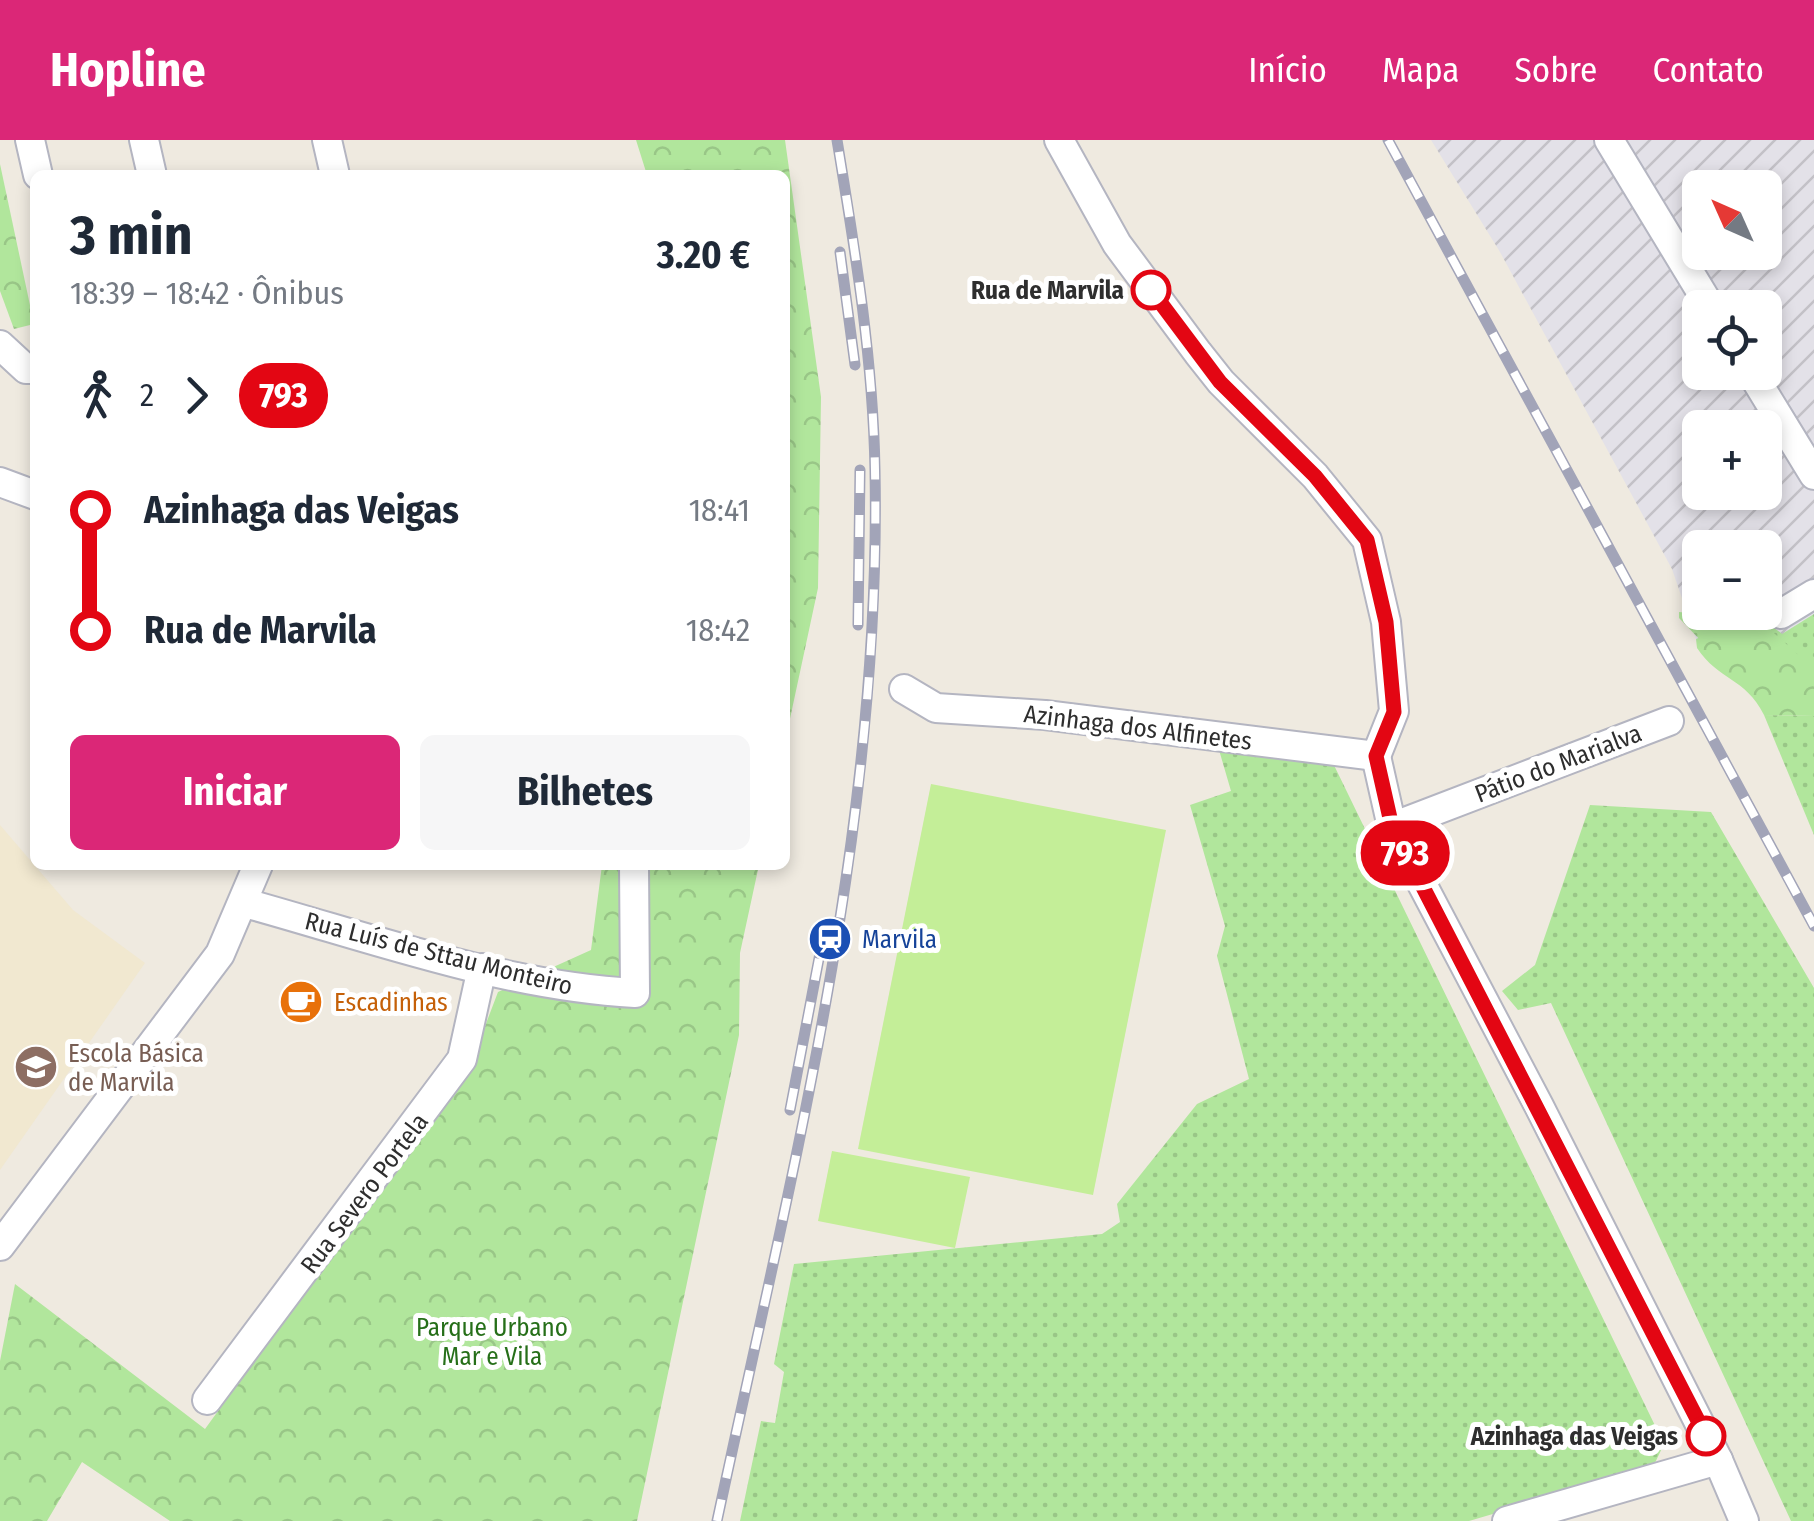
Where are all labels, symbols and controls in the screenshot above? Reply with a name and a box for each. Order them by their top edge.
text: Hopline [50,41,206,99]
text: Início [1248,49,1327,91]
text: Mapa [1382,49,1459,91]
text: Sobre [1514,49,1597,91]
text: Contato [1652,49,1764,91]
north arrow [1682,170,1782,270]
map controls [1682,170,1782,630]
text: 3 min [70,203,193,269]
text: 3.20 € [657,232,750,278]
marker: Rua de Marvila [1132,271,1170,309]
text: 18:39 – 18:42 · Ônibus [70,274,344,312]
place label: Rua de Marvila [971,276,1124,306]
button: locate [1682,290,1782,390]
icon: walk [70,368,125,423]
icon: forward [169,368,224,423]
text: 793 [259,374,308,416]
text: 2 [140,376,154,414]
button: + [1682,410,1782,510]
text: Azinhaga das Veigas [144,487,459,533]
text: 18:41 [689,491,750,529]
button: − [1682,530,1782,630]
text: Rua de Marvila [144,607,377,653]
text: 18:42 [686,611,750,649]
street label: Azinhaga dos Alfinetes [1022,699,1254,757]
street label: Pátio do Marialva [1471,718,1646,810]
button: Iniciar [70,735,400,850]
button: Bilhetes [420,735,750,850]
line badge: 793 [1348,820,1462,886]
text: 793 [1381,832,1429,874]
street label: Rua Luís de Sttau Monteiro [302,906,576,1002]
station icon: Marvila [807,916,853,962]
place label: Marvila [862,925,937,955]
cafe icon: Escadinhas [278,979,324,1025]
place label: Escadinhas [334,988,448,1018]
place label: Escola Básica de Marvila [68,1039,204,1098]
school or university icon: Escola Básica de Marvila [13,1044,59,1090]
street label: Rua Severo Portela [295,1108,435,1280]
park label: Parque Urbano Mar e Vila [416,1313,568,1372]
marker: Azinhaga das Veigas [1687,1417,1725,1455]
place label: Azinhaga das Veigas [1470,1422,1678,1452]

